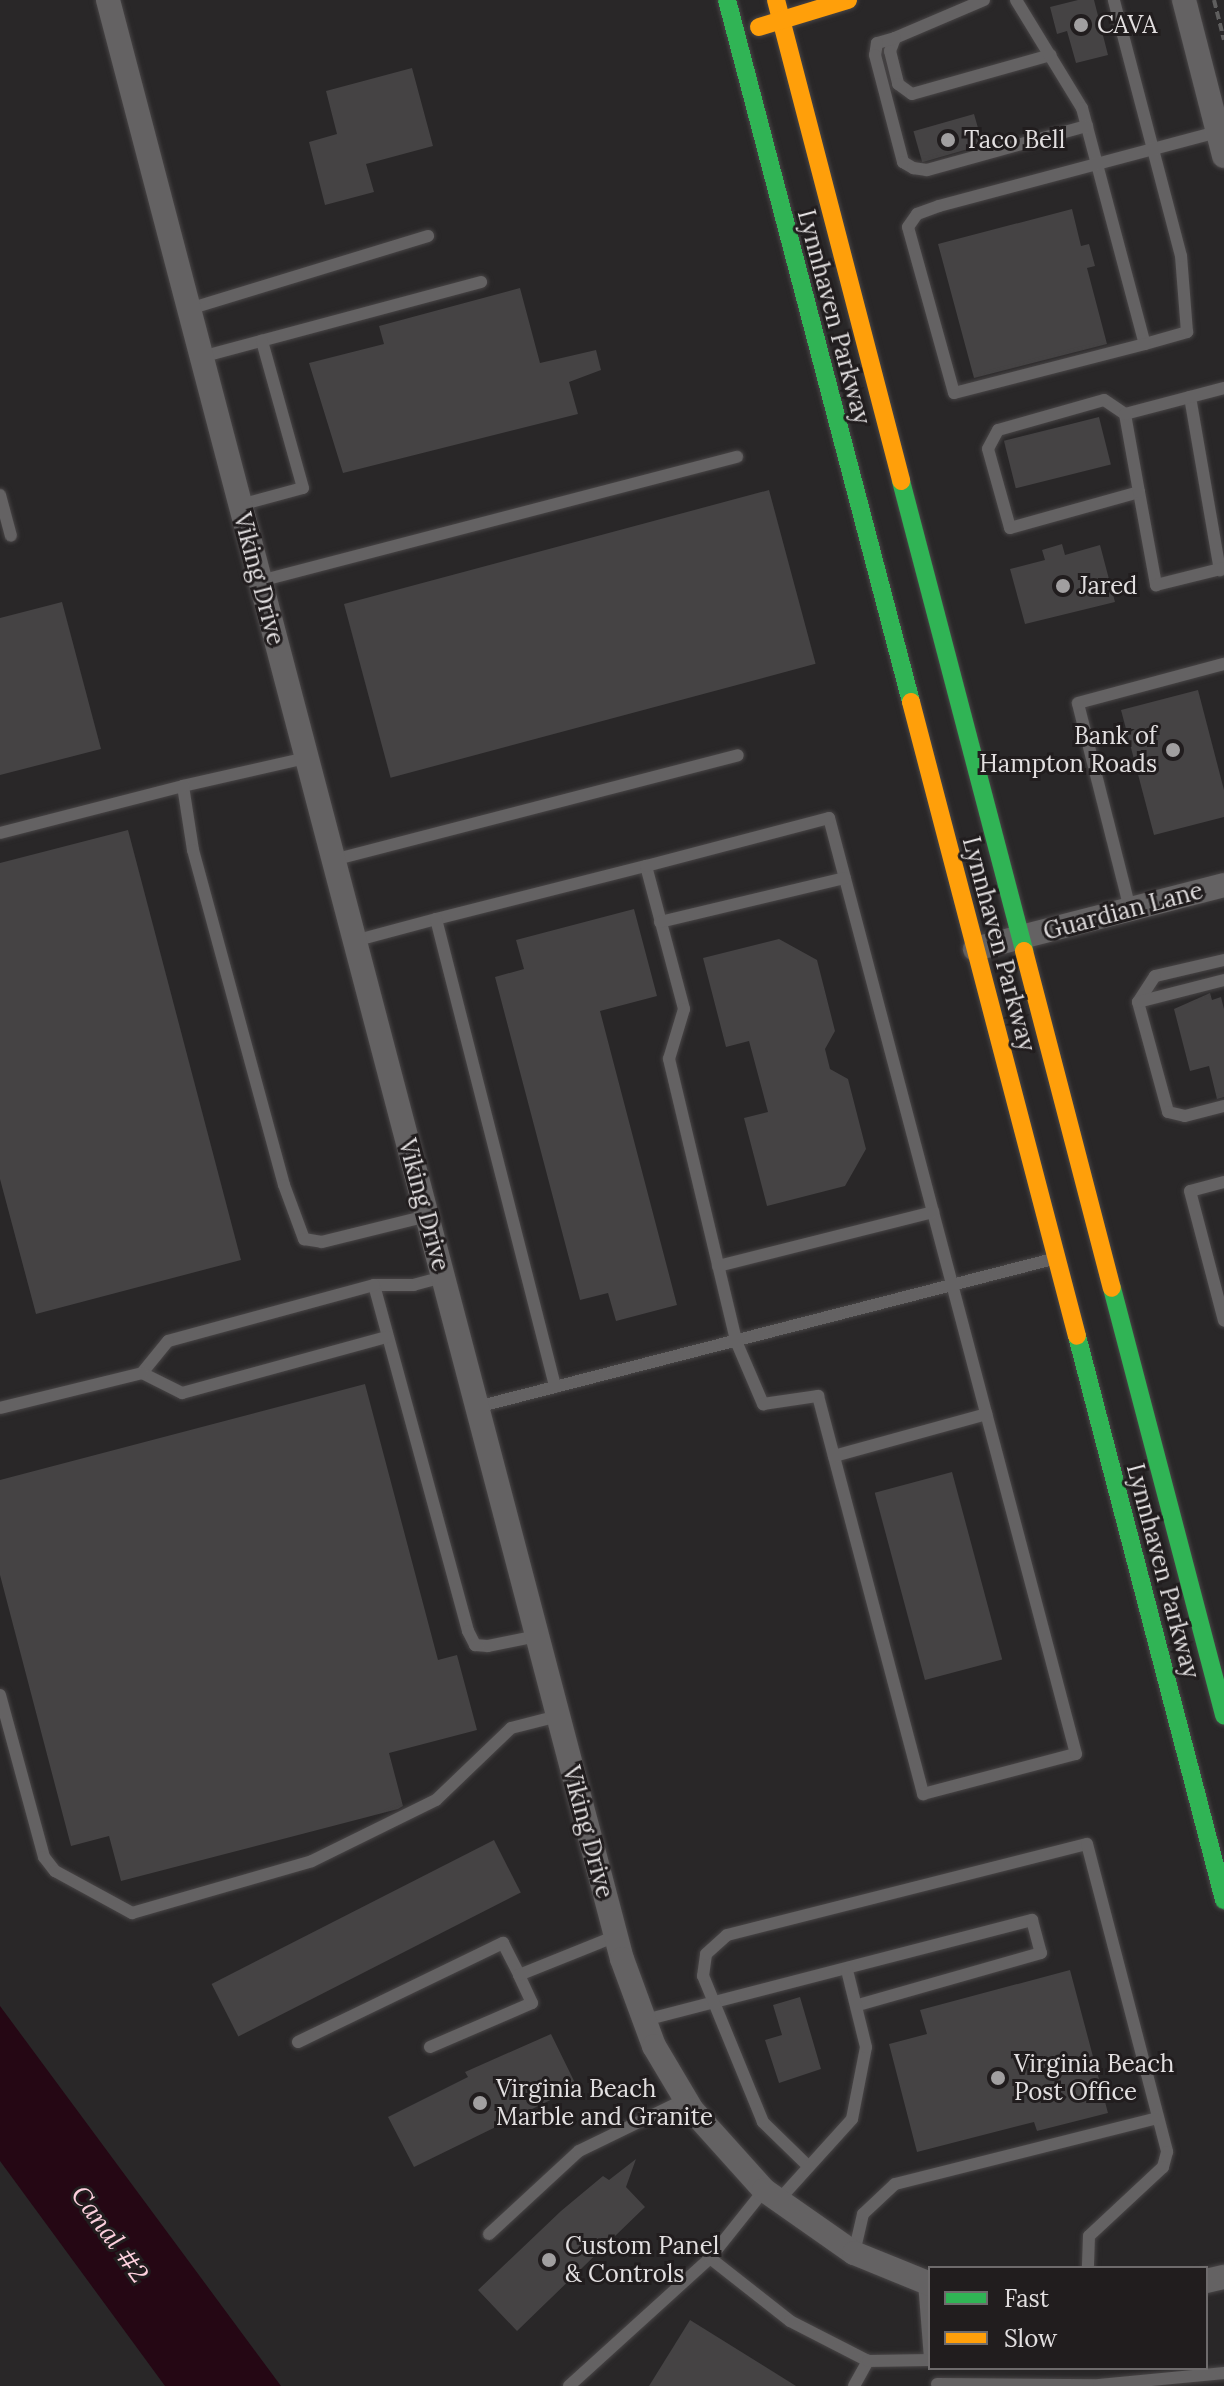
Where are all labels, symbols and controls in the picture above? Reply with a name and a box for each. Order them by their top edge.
place label: CAVA [1097,11,1157,39]
marker: CAVA [1072,16,1090,34]
place label: Taco Bell [964,126,1065,154]
marker: Taco Bell [939,131,957,149]
street label: Lynnhaven Parkway [791,206,877,428]
street label: Viking Drive [228,510,290,648]
place label: Jared [1079,572,1137,600]
marker: Jared [1054,577,1072,595]
place label: Bank of Hampton Roads [979,722,1157,778]
marker: Bank of Hampton Roads [1164,741,1182,759]
street label: Lynnhaven Parkway [956,833,1042,1055]
street label: Guardian Lane [1040,876,1206,946]
street label: Viking Drive [393,1136,455,1274]
street label: Lynnhaven Parkway [1120,1460,1206,1682]
street label: Viking Drive [557,1763,619,1901]
place label: Virginia Beach Post Office [1014,2050,1174,2106]
marker: Virginia Beach Post Office [989,2069,1007,2087]
place label: Virginia Beach Marble and Granite [496,2075,713,2131]
marker: Virginia Beach Marble and Granite [471,2094,489,2112]
water label: Canal #2 [65,2180,155,2288]
place label: Custom Panel & Controls [565,2232,719,2288]
marker: Custom Panel & Controls [540,2251,558,2269]
legend [928,2266,1208,2370]
text: Fast [1004,2283,1049,2314]
text: Slow [1004,2323,1057,2354]

